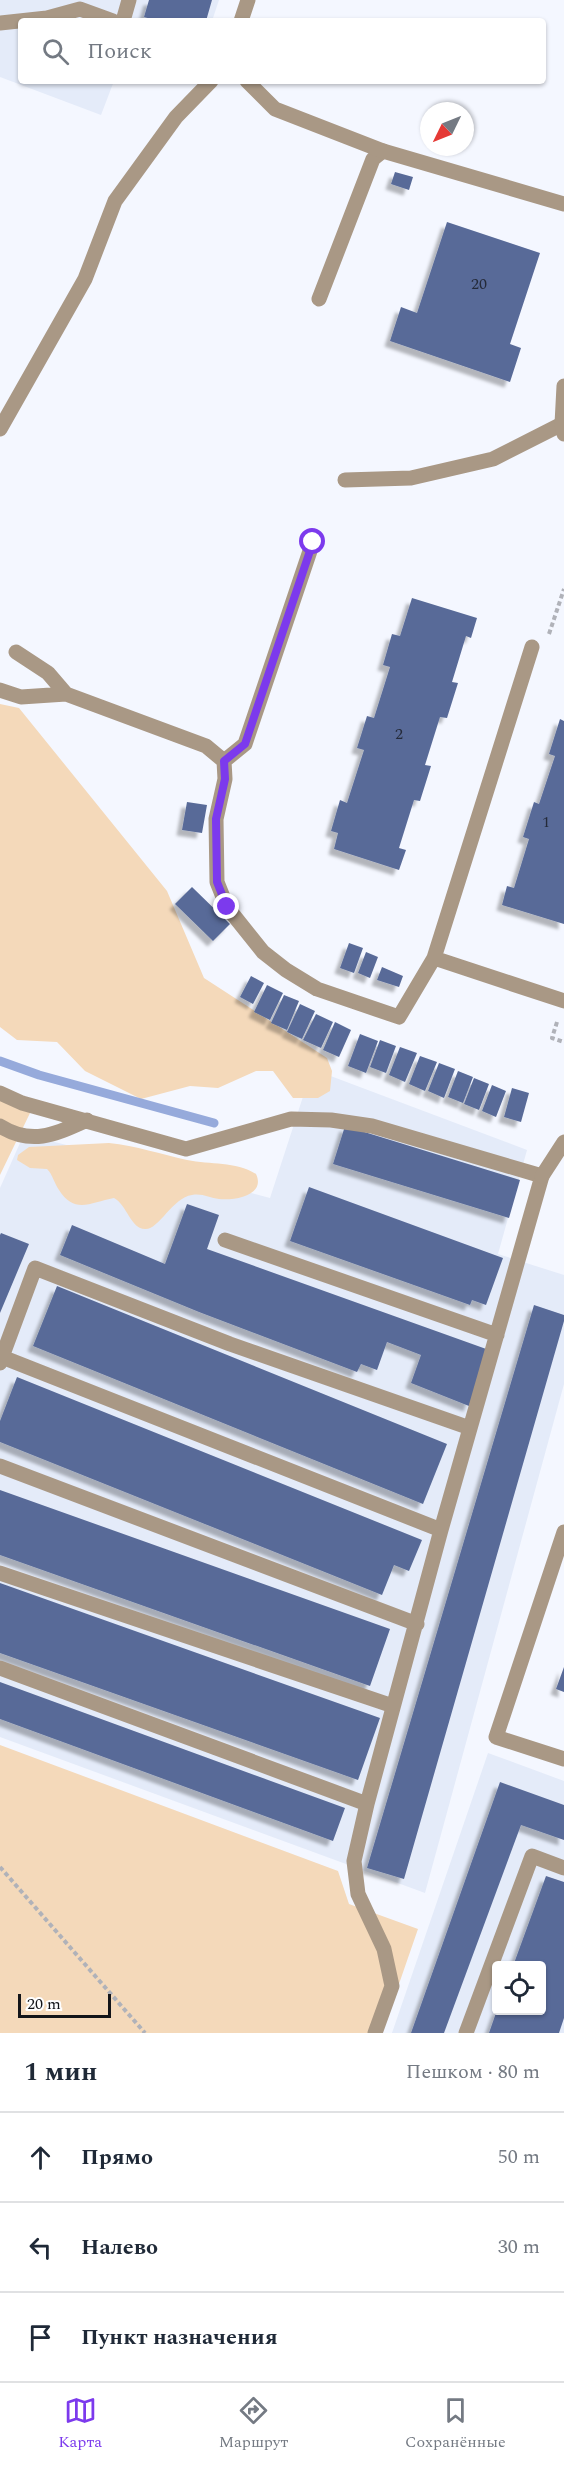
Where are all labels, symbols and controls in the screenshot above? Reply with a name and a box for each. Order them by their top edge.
search box [18,18,546,84]
icon: search [39,35,72,68]
text: Поиск [87,35,152,68]
north arrow [420,102,474,156]
house number: 20 [471,272,487,296]
route start [299,528,325,554]
house number: 2 [395,722,403,746]
house number: 1 [542,810,550,834]
route end [213,893,239,919]
map controls [492,1961,546,2015]
button: locate [492,1961,546,2015]
scale bar [18,1991,111,2018]
text: 20 m [27,1992,61,2016]
text: 1 мин [24,2052,97,2092]
text: Пешком · 80 m [406,2057,540,2087]
icon: ahead [24,2141,57,2174]
text: Прямо [81,2141,153,2174]
text: 50 m [498,2142,540,2172]
icon: left [24,2231,57,2264]
text: Налево [81,2231,158,2264]
text: 30 m [498,2232,540,2262]
icon: arrive [24,2321,57,2354]
text: Пункт назначения [81,2321,278,2354]
tab: Карта [58,2394,102,2454]
tab: Маршрут [219,2394,288,2454]
tab: Сохранённые [405,2394,506,2454]

